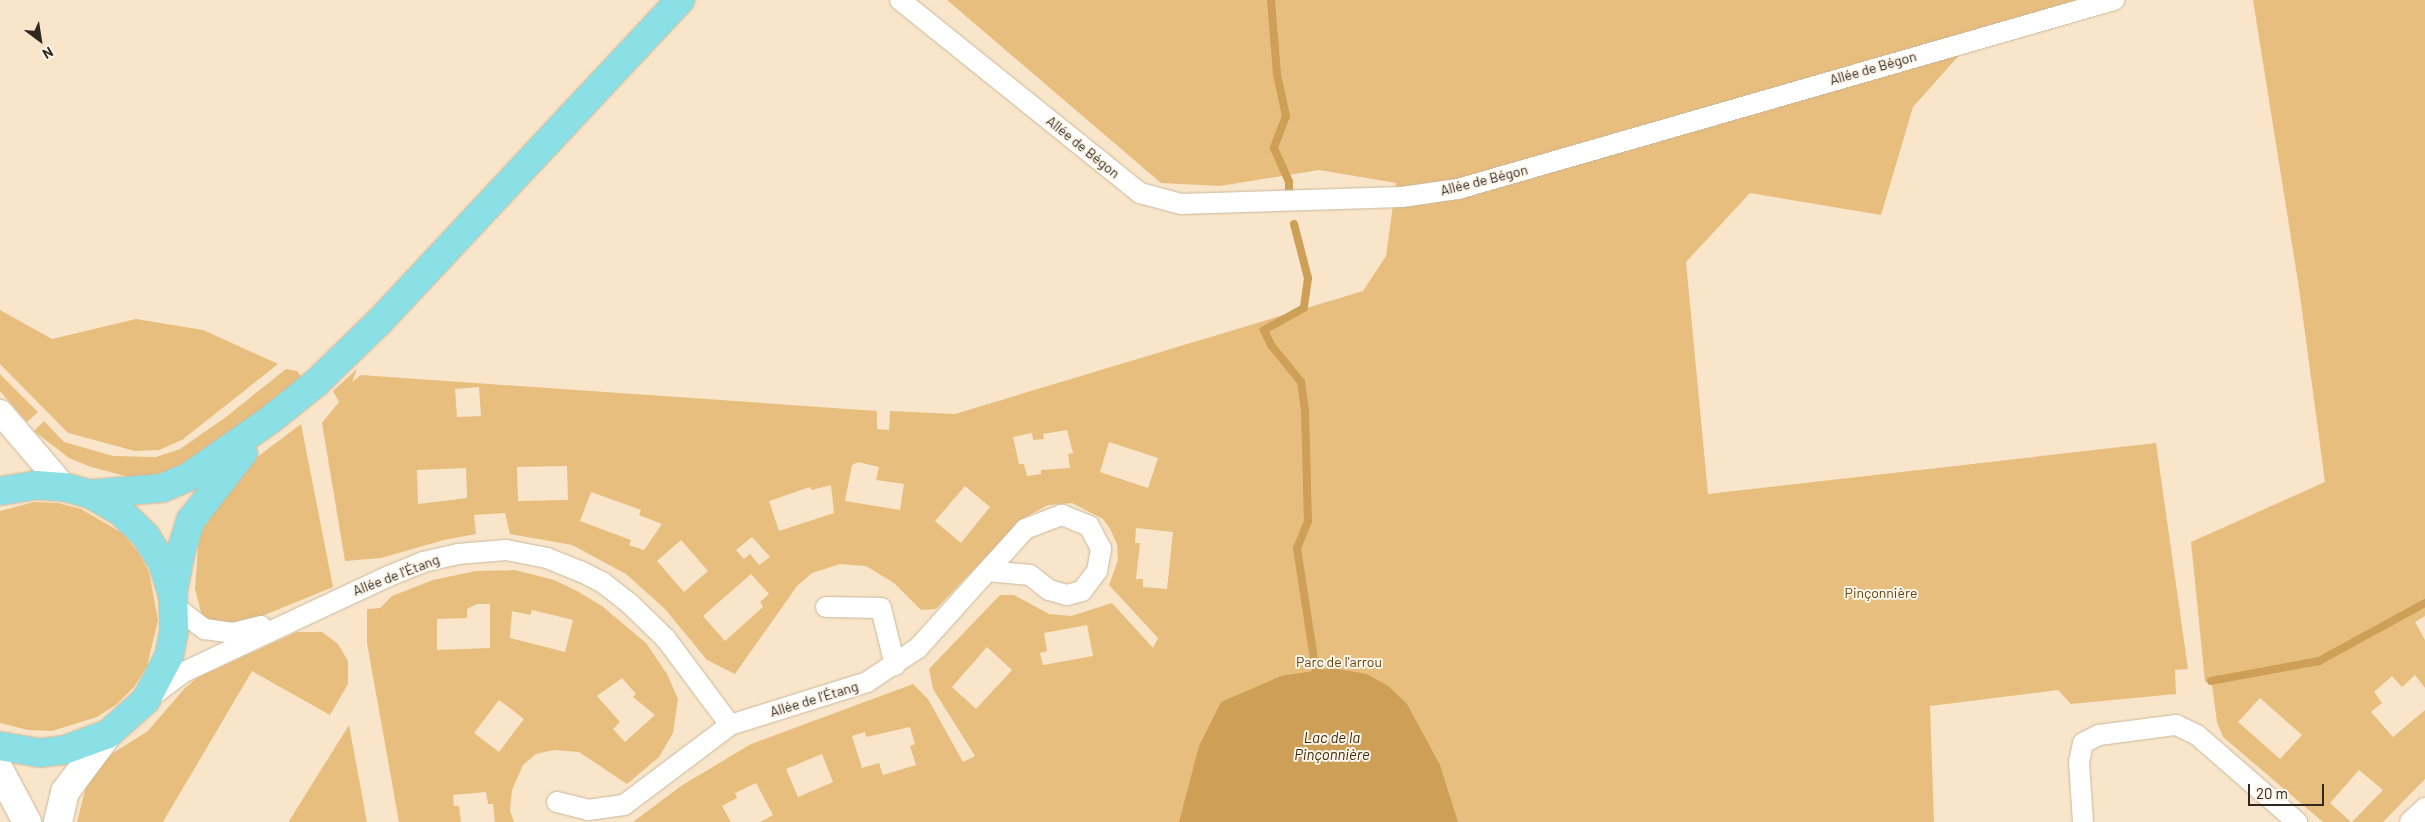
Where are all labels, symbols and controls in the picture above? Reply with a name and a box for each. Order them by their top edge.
north arrow [15,15,65,65]
text: N [40,44,56,63]
street label: Allée de Bégon [1828,48,1918,88]
street label: Allée de Bégon [1043,112,1123,182]
street label: Allée de Bégon [1439,161,1529,199]
street label: Allée de l'Étang [350,551,442,599]
park label: Pinçonnière [1845,585,1917,601]
park label: Parc de l'arrou [1296,654,1382,670]
street label: Allée de l'Étang [768,678,860,720]
water label: Lac de la Pinçonnière [1294,728,1370,763]
scale bar [2250,774,2326,806]
text: 20 m [2256,784,2288,802]

